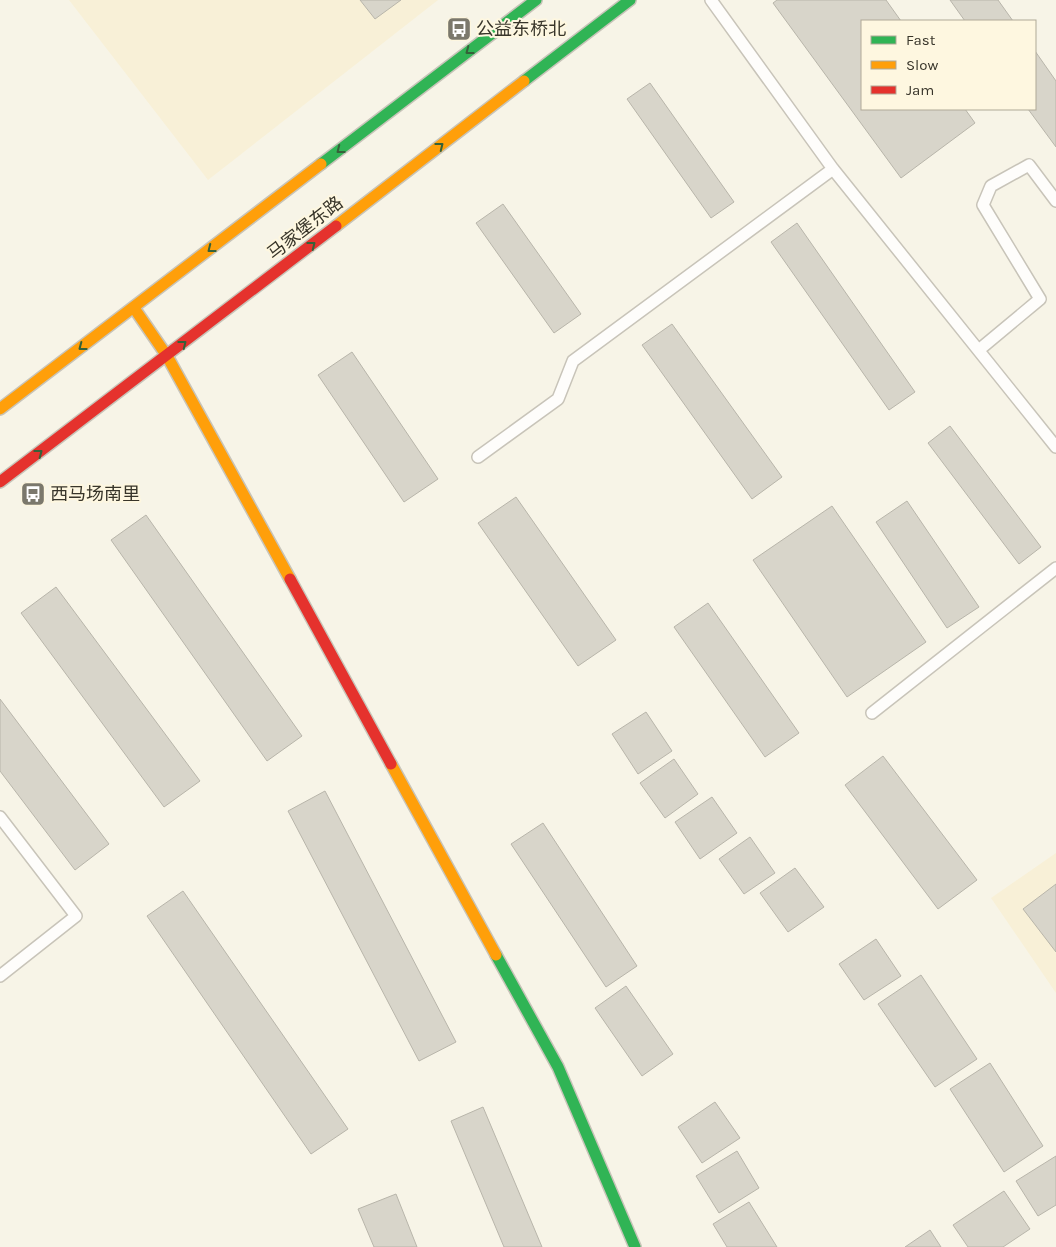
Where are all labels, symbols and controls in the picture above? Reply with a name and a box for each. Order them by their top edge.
bus stop icon: 公益东桥北 [446,16,472,42]
place label: 公益东桥北 [476,18,566,40]
legend [861,20,1036,110]
text: Fast [906,31,936,49]
one-way arrow [465,45,475,54]
text: Slow [906,56,938,74]
text: Jam [906,81,934,99]
one-way arrow [434,143,444,152]
one-way arrow [336,144,346,153]
street label: 马家堡东路 [263,192,347,264]
one-way arrow [306,242,315,251]
one-way arrow [207,243,217,252]
one-way arrow [79,342,88,350]
one-way arrow [177,342,186,350]
one-way arrow [33,450,42,458]
bus stop icon: 西马场南里 [20,481,46,507]
place label: 西马场南里 [50,483,140,505]

